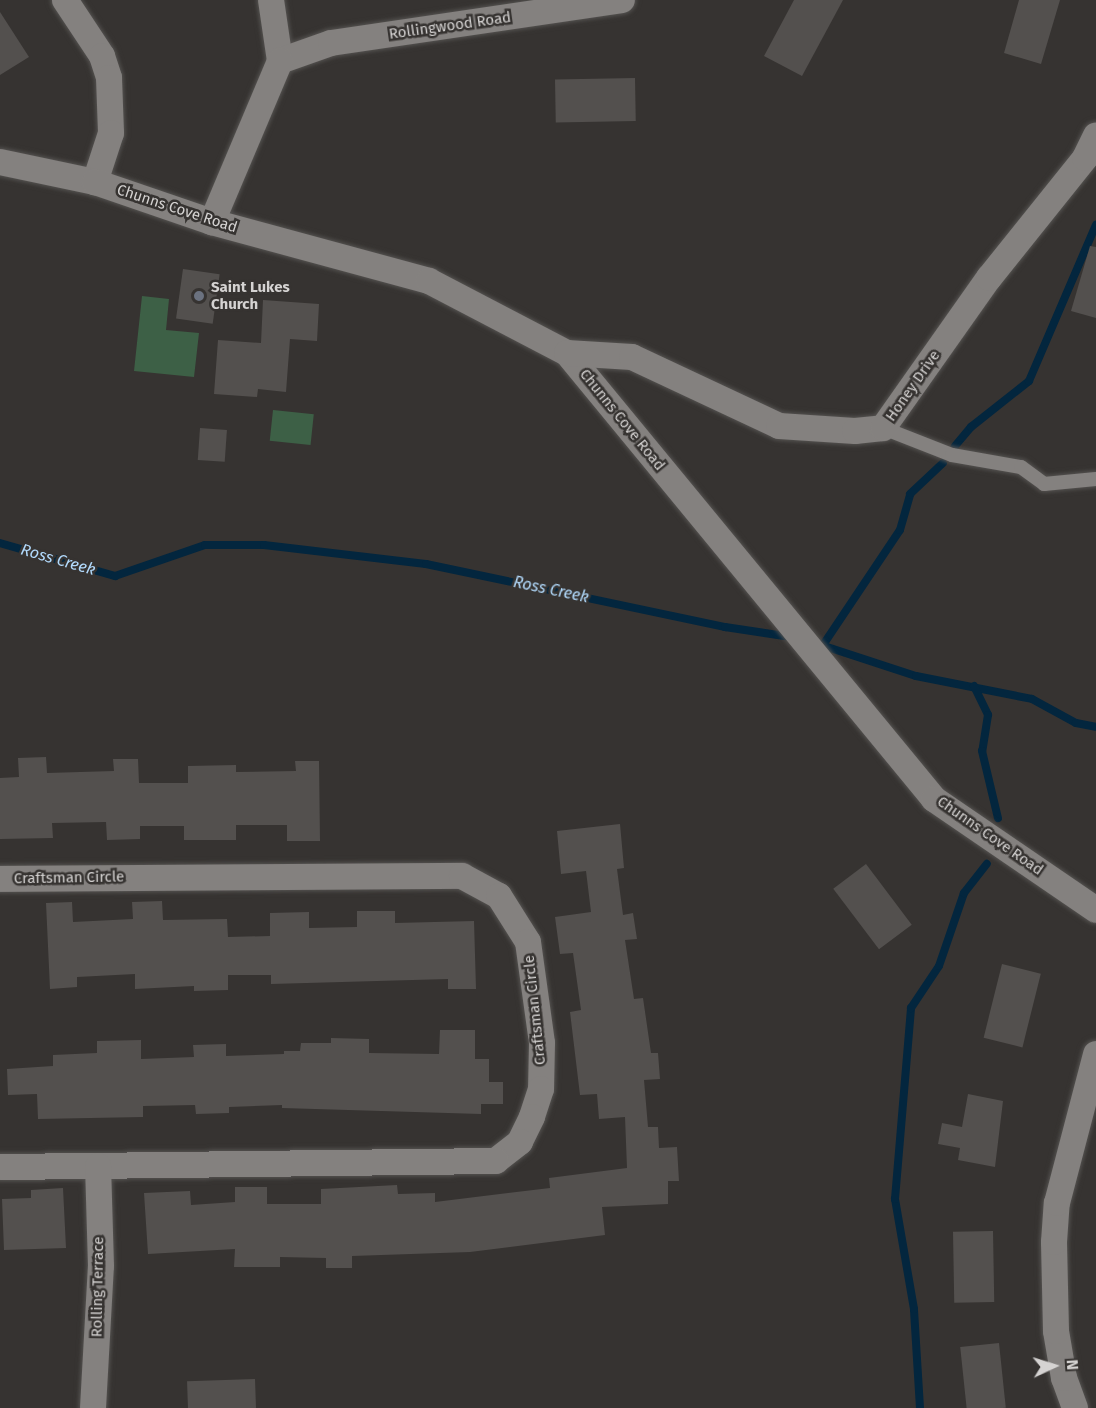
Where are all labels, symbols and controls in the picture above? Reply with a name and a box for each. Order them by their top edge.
street label: Rollingwood Road [388,9,512,43]
street label: Chunns Cove Road [115,181,239,237]
place label: Saint Lukes Church [211,278,290,313]
marker: Saint Lukes Church [192,289,206,303]
street label: Honey Drive [882,347,944,425]
street label: Chunns Cove Road [576,366,668,474]
water label: Ross Creek [18,540,98,580]
water label: Ross Creek [511,573,591,607]
street label: Chunns Cove Road [934,793,1046,879]
street label: Craftsman Circle [14,868,124,888]
street label: Craftsman Circle [520,954,550,1066]
street label: Rolling Terrace [88,1237,108,1337]
north arrow [1024,1336,1084,1396]
text: N [1063,1359,1082,1371]

